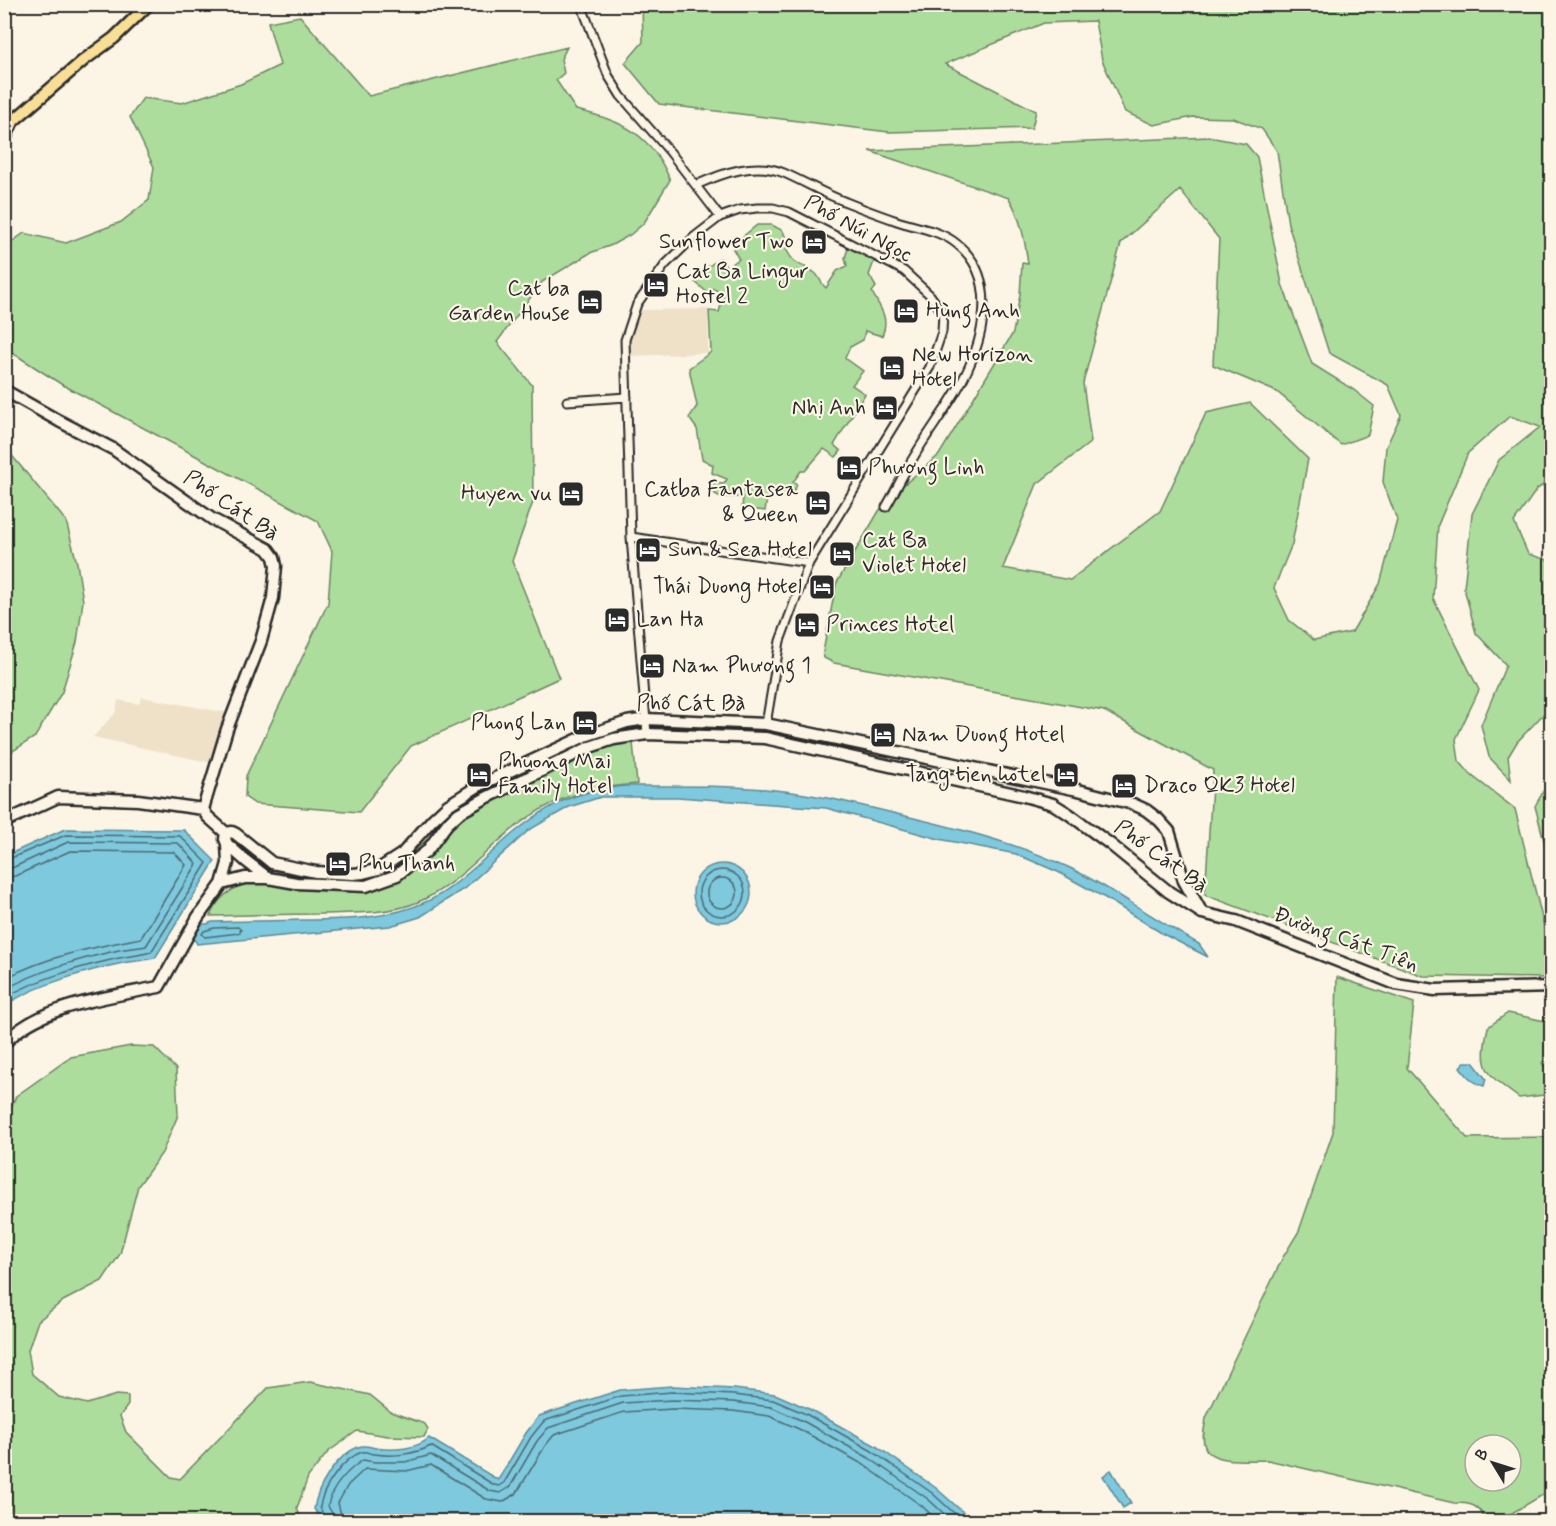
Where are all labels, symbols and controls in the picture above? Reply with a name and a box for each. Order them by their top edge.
street label: Phố Núi Ngọc [798,189,917,272]
hotel icon: Sunflower Two [799,227,829,257]
place label: Sunflower Two [659,228,794,256]
place label: Cat Ba Lingur Hostel 2 [676,258,809,311]
hotel icon: Cat Ba Lingur Hostel 2 [641,270,671,300]
place label: Cat ba Garden House [448,275,570,328]
hotel icon: Cat ba Garden House [575,287,605,317]
hotel icon: Hùng Anh [891,296,921,326]
place label: Hùng Anh [926,297,1020,328]
place label: New Horizon Hotel [912,341,1033,394]
hotel icon: New Horizon Hotel [877,353,907,383]
hotel icon: Nhị Anh [870,393,900,423]
place label: Nhị Anh [792,394,866,422]
hotel icon: Phương Linh [834,453,864,483]
place label: Phương Linh [868,454,984,485]
street label: Phố Cát Bà [178,464,284,548]
place label: Catba Fantasea & Queen [644,476,799,529]
hotel icon: Huyen vu [556,479,586,509]
place label: Huyen vu [461,480,552,508]
hotel icon: Catba Fantasea & Queen [803,488,833,518]
place label: Cat Ba Violet Hotel [862,527,966,580]
hotel icon: Sun & Sea Hotel [633,535,663,565]
place label: Sun & Sea Hotel [668,536,812,564]
hotel icon: Cat Ba Violet Hotel [827,539,857,569]
hotel icon: Thái Duong Hotel [807,572,837,602]
place label: Thái Duong Hotel [653,573,802,604]
hotel icon: Lan Ha [602,605,632,635]
place label: Lan Ha [636,606,704,634]
hotel icon: Princes Hotel [792,610,822,640]
place label: Princes Hotel [826,611,954,639]
hotel icon: Nam Phương 1 [637,651,667,681]
place label: Nam Phương 1 [672,652,811,683]
street label: Phố Cát Bà [636,690,746,718]
hotel icon: Phong Lan [570,708,600,738]
place label: Phong Lan [471,709,566,740]
hotel icon: Nam Duong Hotel [868,720,898,750]
place label: Nam Duong Hotel [902,721,1065,752]
place label: Phuong Mai Family Hotel [498,748,613,801]
hotel icon: Phuong Mai Family Hotel [464,760,494,790]
hotel icon: Tang tien hotel [1051,760,1081,790]
place label: Tang tien hotel [906,761,1046,792]
hotel icon: Draco QK3 Hotel [1109,771,1139,801]
place label: Draco QK3 Hotel [1144,772,1295,800]
street label: Phố Cát Bà [1109,814,1213,900]
hotel icon: Phu Thanh [323,849,353,879]
place label: Phu Thanh [358,850,455,878]
street label: Đường Cát Tiên [1269,901,1422,982]
north arrow [1463,1433,1523,1493]
text: B [1471,1444,1494,1465]

